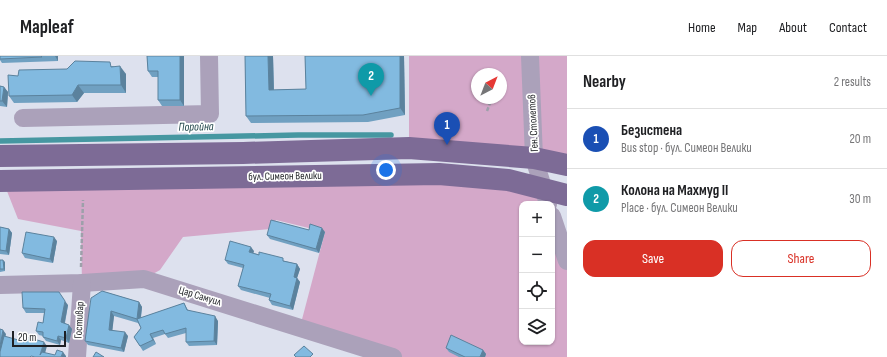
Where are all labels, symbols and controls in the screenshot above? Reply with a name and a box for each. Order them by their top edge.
text: Mapleaf [20,16,74,39]
text: Home [688,19,716,36]
text: Map [738,19,757,36]
text: About [779,19,807,36]
text: Contact [829,19,867,36]
pin: 2 [358,63,384,96]
north arrow [471,68,507,104]
text: Nearby [583,72,626,92]
text: 2 results [834,74,871,90]
street label: Ген. Столетов [525,94,541,152]
pin: 1 [434,112,460,145]
water label: Поройна [178,119,214,135]
text: Безистена [621,121,682,140]
text: 1 [593,131,599,147]
text: 20 m [849,131,871,147]
text: Bus stop · бул. Симеон Велики [621,140,752,156]
your location [376,160,396,180]
street label: бул. Симеон Велики [248,169,322,183]
text: Колона на Махмуд II [621,181,728,200]
text: 2 [593,191,599,207]
text: 30 m [849,191,871,207]
text: Place · бул. Симеон Велики [621,200,738,216]
map controls [519,201,555,345]
button: + [519,201,555,237]
button: − [519,237,555,273]
button: Save [583,240,723,277]
button: Share [731,240,871,277]
button: locate [519,273,555,309]
street label: Цар Самуил [177,283,223,309]
street label: Гостивар [72,301,86,339]
button: layers [519,309,555,345]
scale bar [12,329,66,348]
text: 20 m [18,331,36,344]

